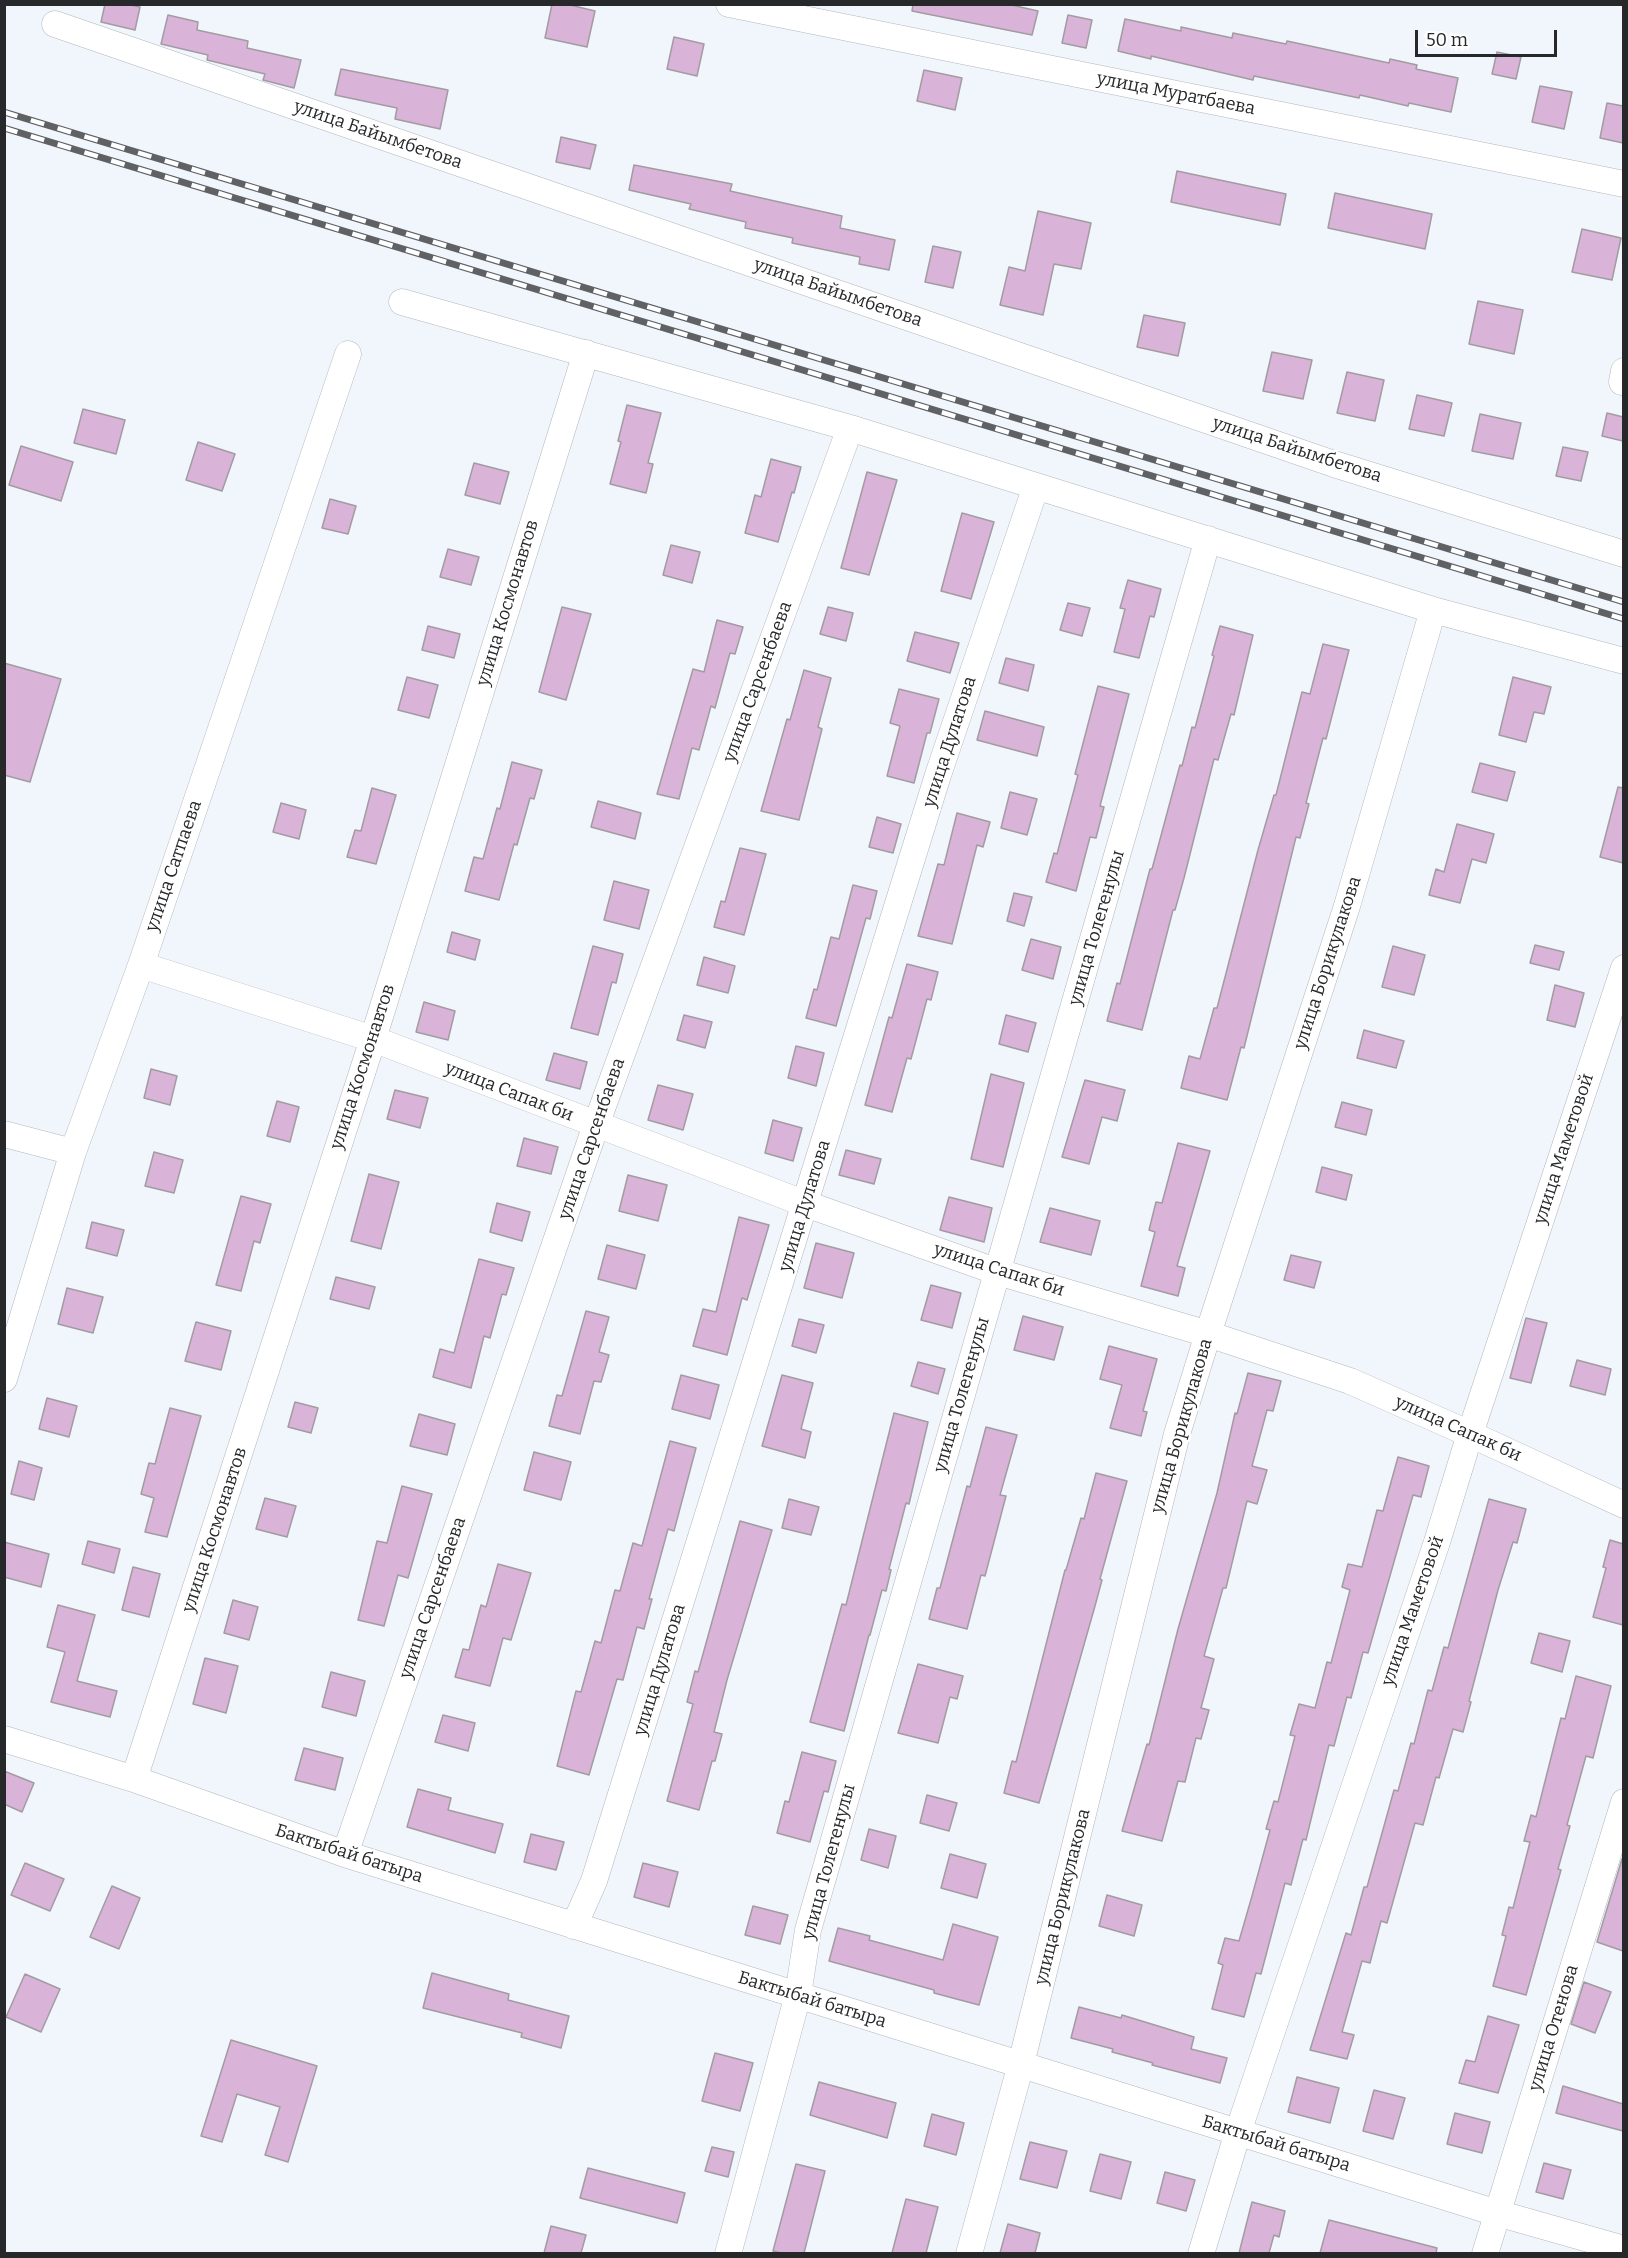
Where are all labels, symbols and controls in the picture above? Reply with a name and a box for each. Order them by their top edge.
scale bar [1418,18,1560,56]
text: 50 m [1426,29,1468,51]
street label: улица Муратбаева [1095,68,1257,120]
street label: улица Байымбетова [291,96,465,174]
street label: улица Байымбетова [751,254,925,332]
street label: улица Байымбетова [1210,412,1384,488]
street label: улица Космонавтов [472,517,544,689]
street label: улица Сарсенбаева [719,599,797,765]
street label: улица Дулатова [919,674,981,810]
street label: улица Сатпаева [141,797,207,935]
street label: улица Толегенулы [1064,848,1130,1008]
street label: улица Борикулакова [1290,874,1366,1052]
street label: улица Космонавтов [326,982,400,1152]
street label: улица Сарсенбаева [554,1055,630,1223]
street label: улица Сапак би [442,1058,576,1126]
street label: улица Маметовой [1529,1071,1599,1227]
street label: улица Дулатова [775,1138,835,1274]
street label: улица Сапак би [931,1239,1067,1301]
street label: улица Толегенулы [929,1315,995,1475]
street label: улица Борикулакова [1147,1336,1217,1516]
street label: улица Сапак би [1391,1391,1525,1467]
street label: улица Космонавтов [178,1445,252,1615]
street label: улица Сарсенбаева [395,1514,471,1682]
street label: улица Маметовой [1377,1533,1449,1689]
street label: улица Дулатова [630,1602,690,1738]
street label: улица Толегенулы [798,1782,860,1942]
street label: улица Борикулакова [1031,1807,1095,1987]
street label: Бактыбай батыра [272,1820,426,1888]
street label: улица Отенова [1525,1962,1583,2094]
street label: Бактыбай батыра [735,1967,889,2033]
street label: Бактыбай батыра [1199,2111,1353,2177]

